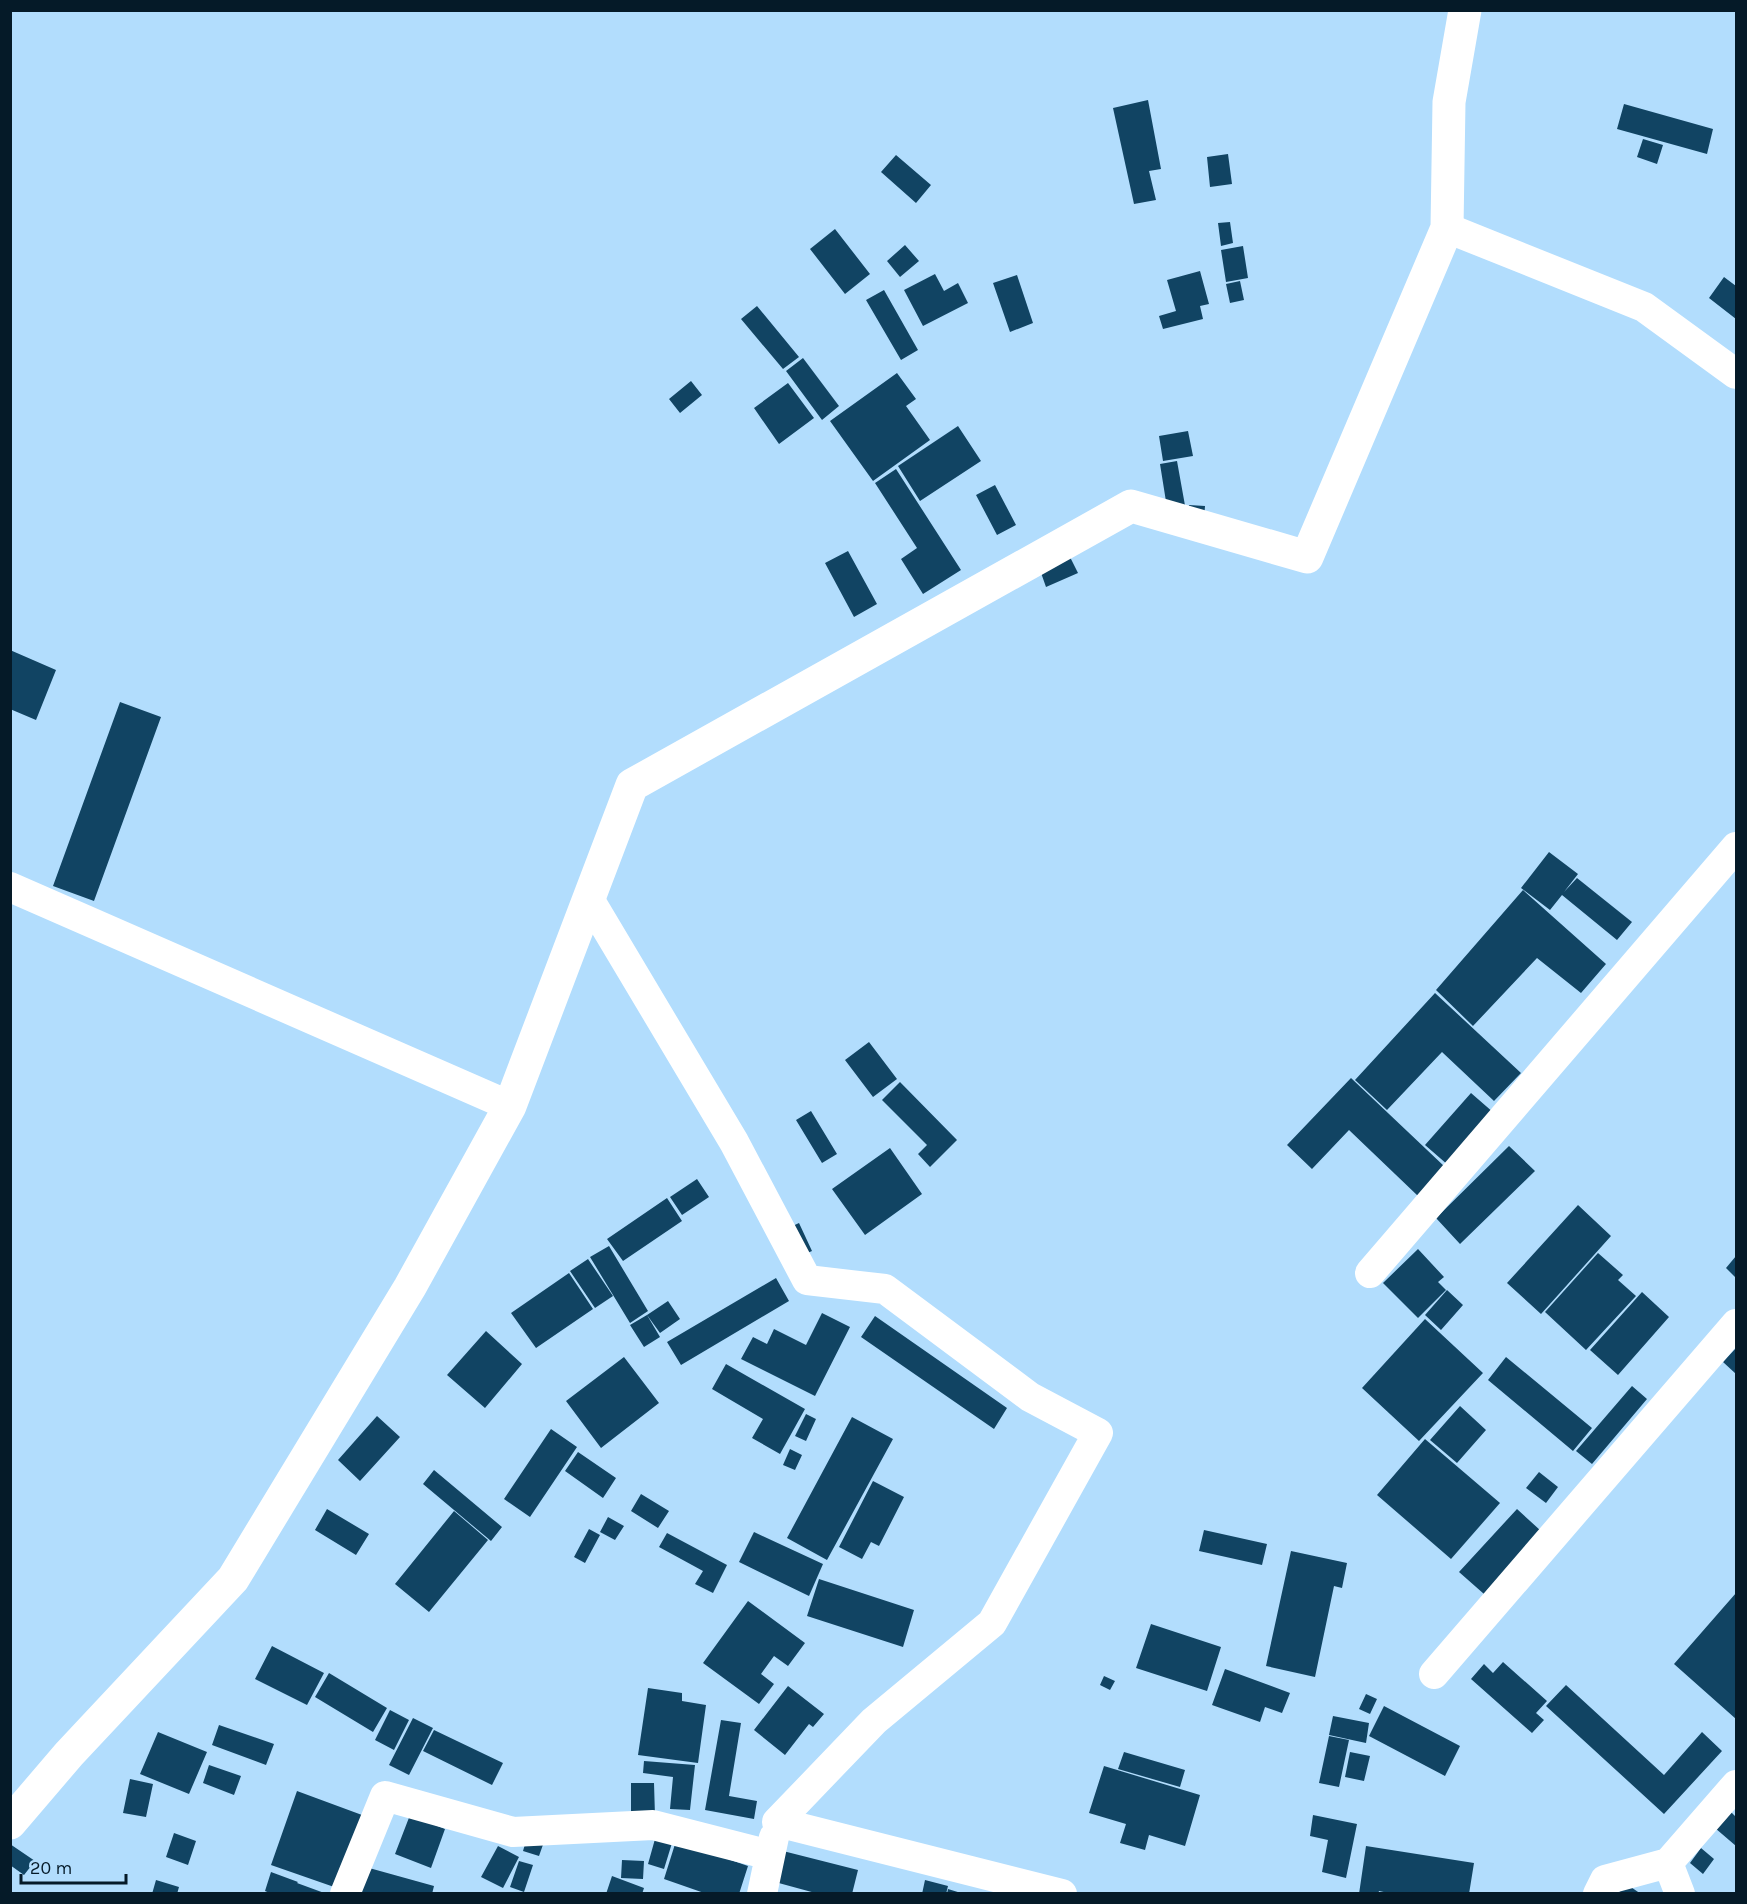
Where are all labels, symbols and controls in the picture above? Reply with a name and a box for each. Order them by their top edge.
scale bar [21,1847,126,1885]
text: 20 m [30,1857,72,1879]

